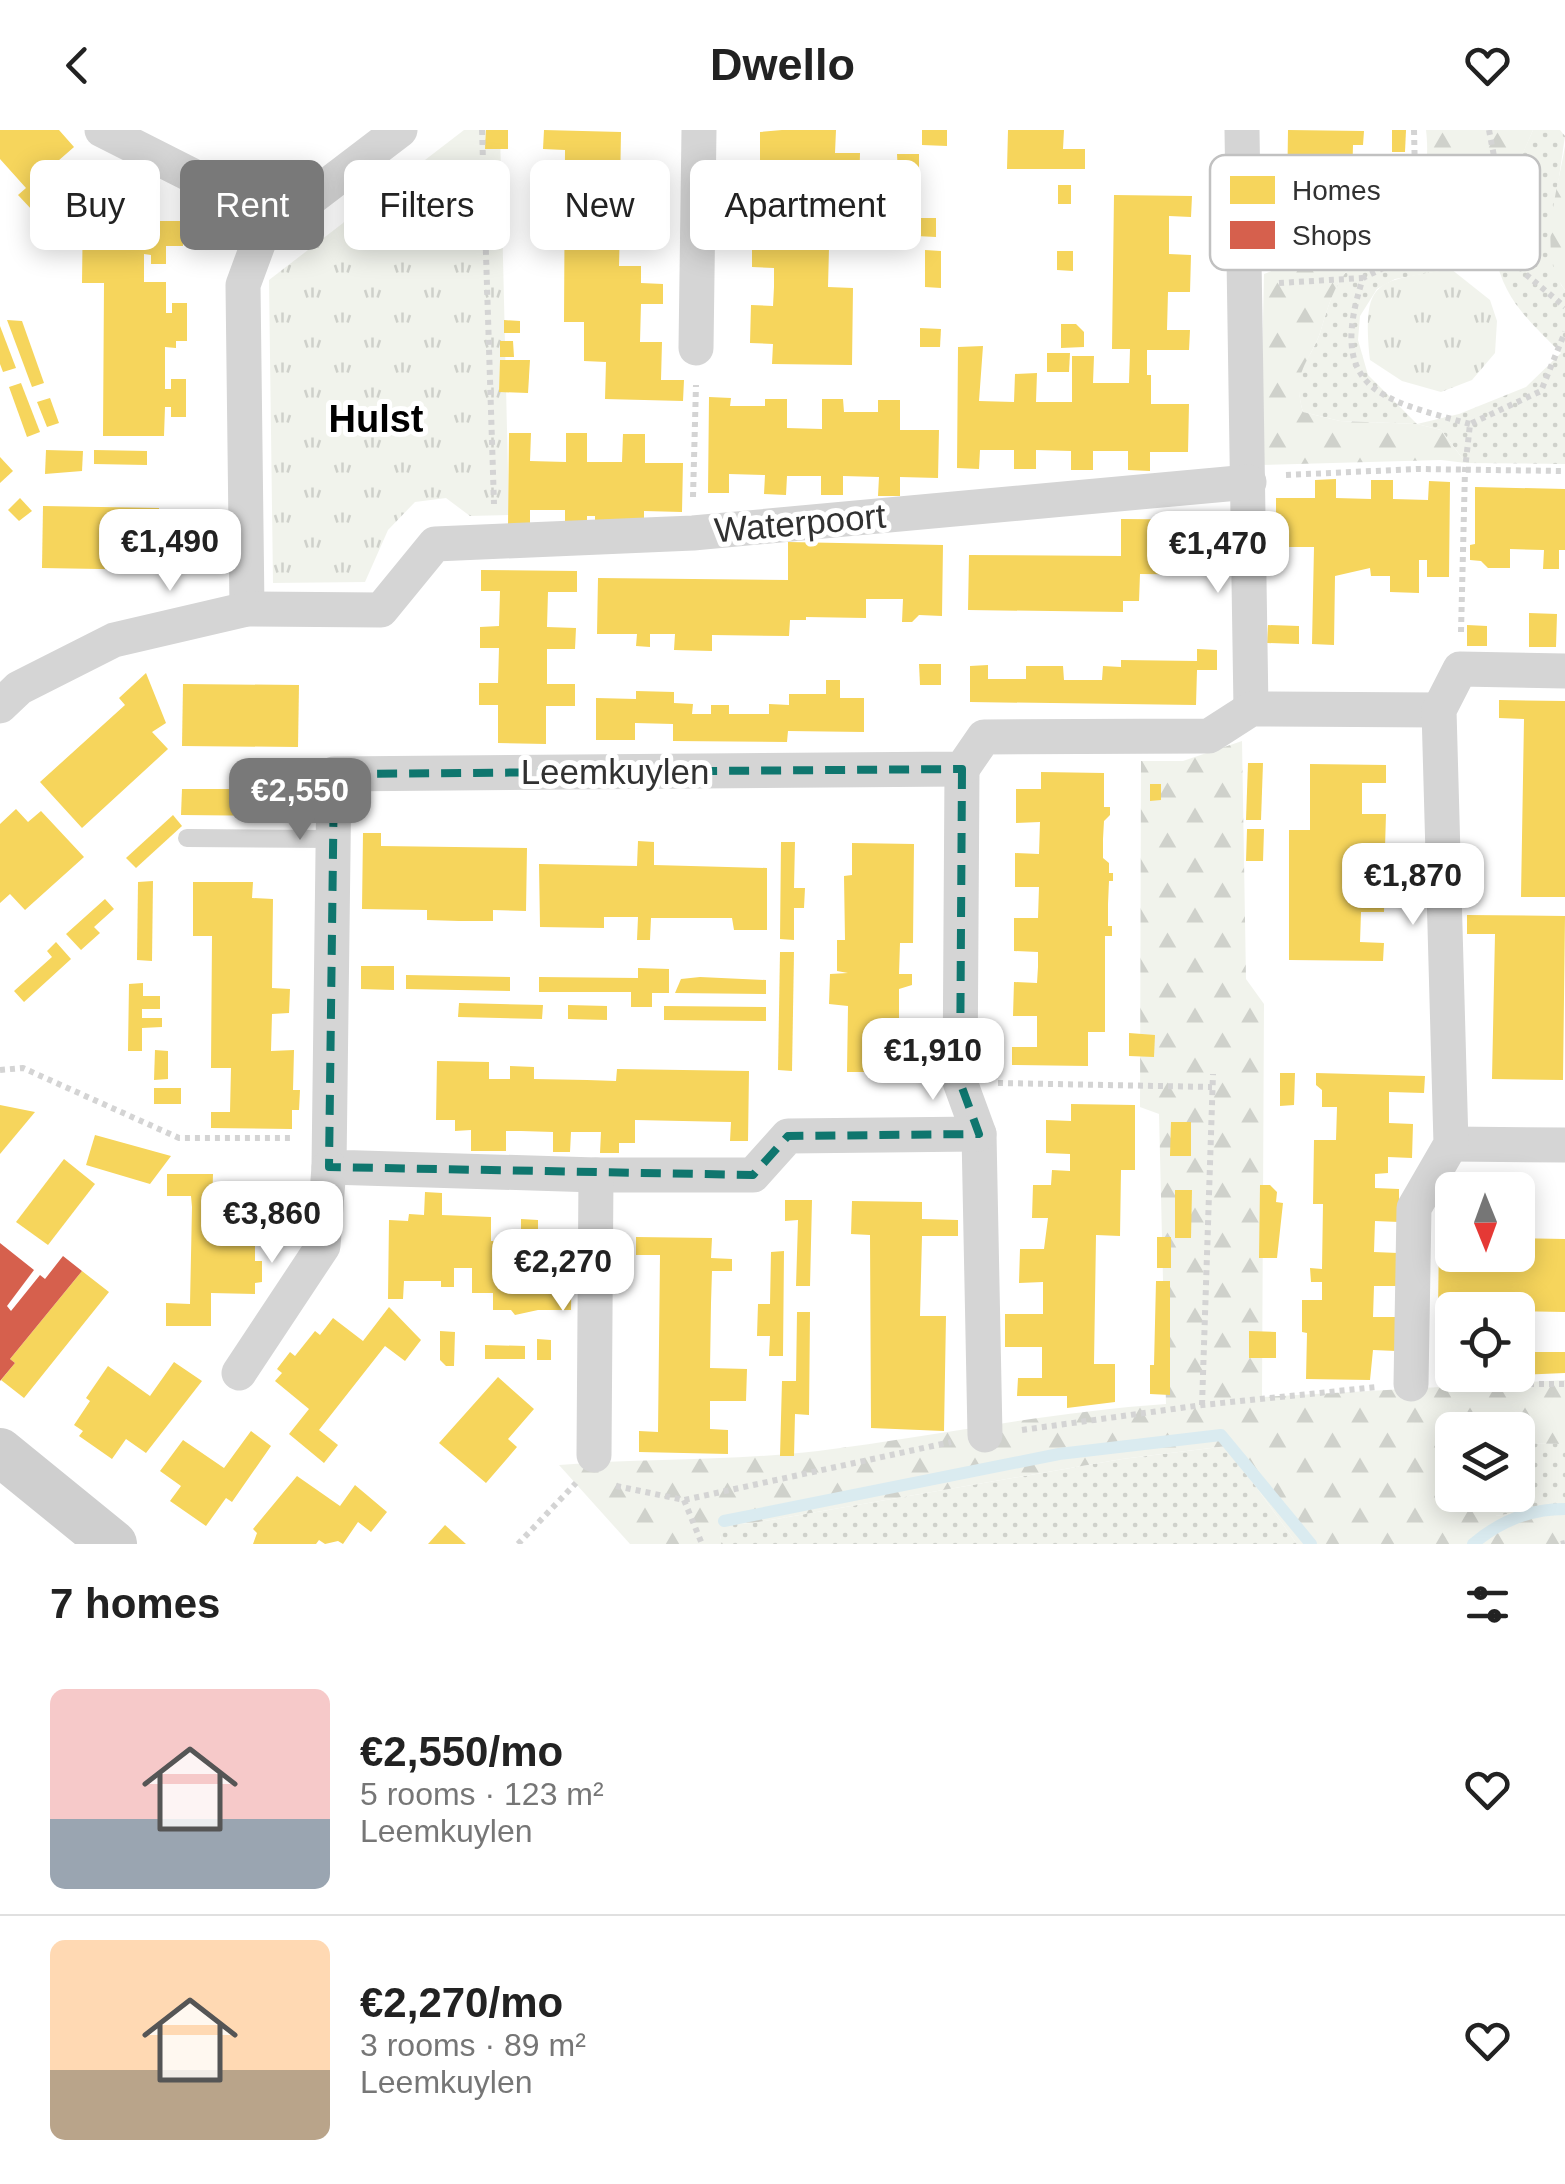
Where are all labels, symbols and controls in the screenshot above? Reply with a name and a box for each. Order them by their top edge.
icon: back [50,38,105,93]
icon: heart [1460,38,1515,93]
text: Dwello [710,39,855,90]
legend [1210,155,1540,270]
chip: Buy [30,160,160,250]
chip: Rent [180,160,324,250]
chip: Filters [344,160,510,250]
chip: New [530,160,670,250]
chip: Apartment [690,160,921,250]
text: Homes [1292,175,1381,206]
text: Shops [1292,220,1371,251]
district label: Hulst [329,398,424,440]
street label: Waterpoort [713,496,888,549]
pin: €1,490 [89,509,251,594]
pin: €1,470 [1137,511,1299,596]
text: €1,490 [121,523,219,559]
text: €1,470 [1169,525,1267,561]
street label: Leemkuylen [521,752,709,791]
pin: €2,550 [219,758,381,843]
text: €2,550 [251,772,349,808]
pin: €1,870 [1332,843,1494,928]
text: €1,870 [1364,857,1462,893]
pin: €1,910 [852,1018,1014,1103]
text: €1,910 [884,1032,982,1068]
north arrow [1435,1172,1535,1272]
map controls [1435,1172,1535,1512]
pin: €3,860 [191,1181,353,1266]
text: €3,860 [223,1195,321,1231]
pin: €2,270 [482,1229,644,1314]
text: €2,270 [514,1243,612,1279]
button: locate [1435,1292,1535,1392]
button: layers [1435,1412,1535,1512]
icon: filters [1460,1577,1515,1632]
text: 7 homes [50,1580,220,1627]
text: €2,550/mo [360,1728,563,1775]
icon: home [130,1729,250,1849]
icon: heart [1460,1762,1515,1817]
text: 5 rooms · 123 m² [360,1776,604,1812]
text: Leemkuylen [360,1813,533,1849]
text: €2,270/mo [360,1979,563,2026]
icon: home [130,1980,250,2100]
icon: heart [1460,2013,1515,2068]
text: 3 rooms · 89 m² [360,2027,586,2063]
text: Leemkuylen [360,2064,533,2100]

